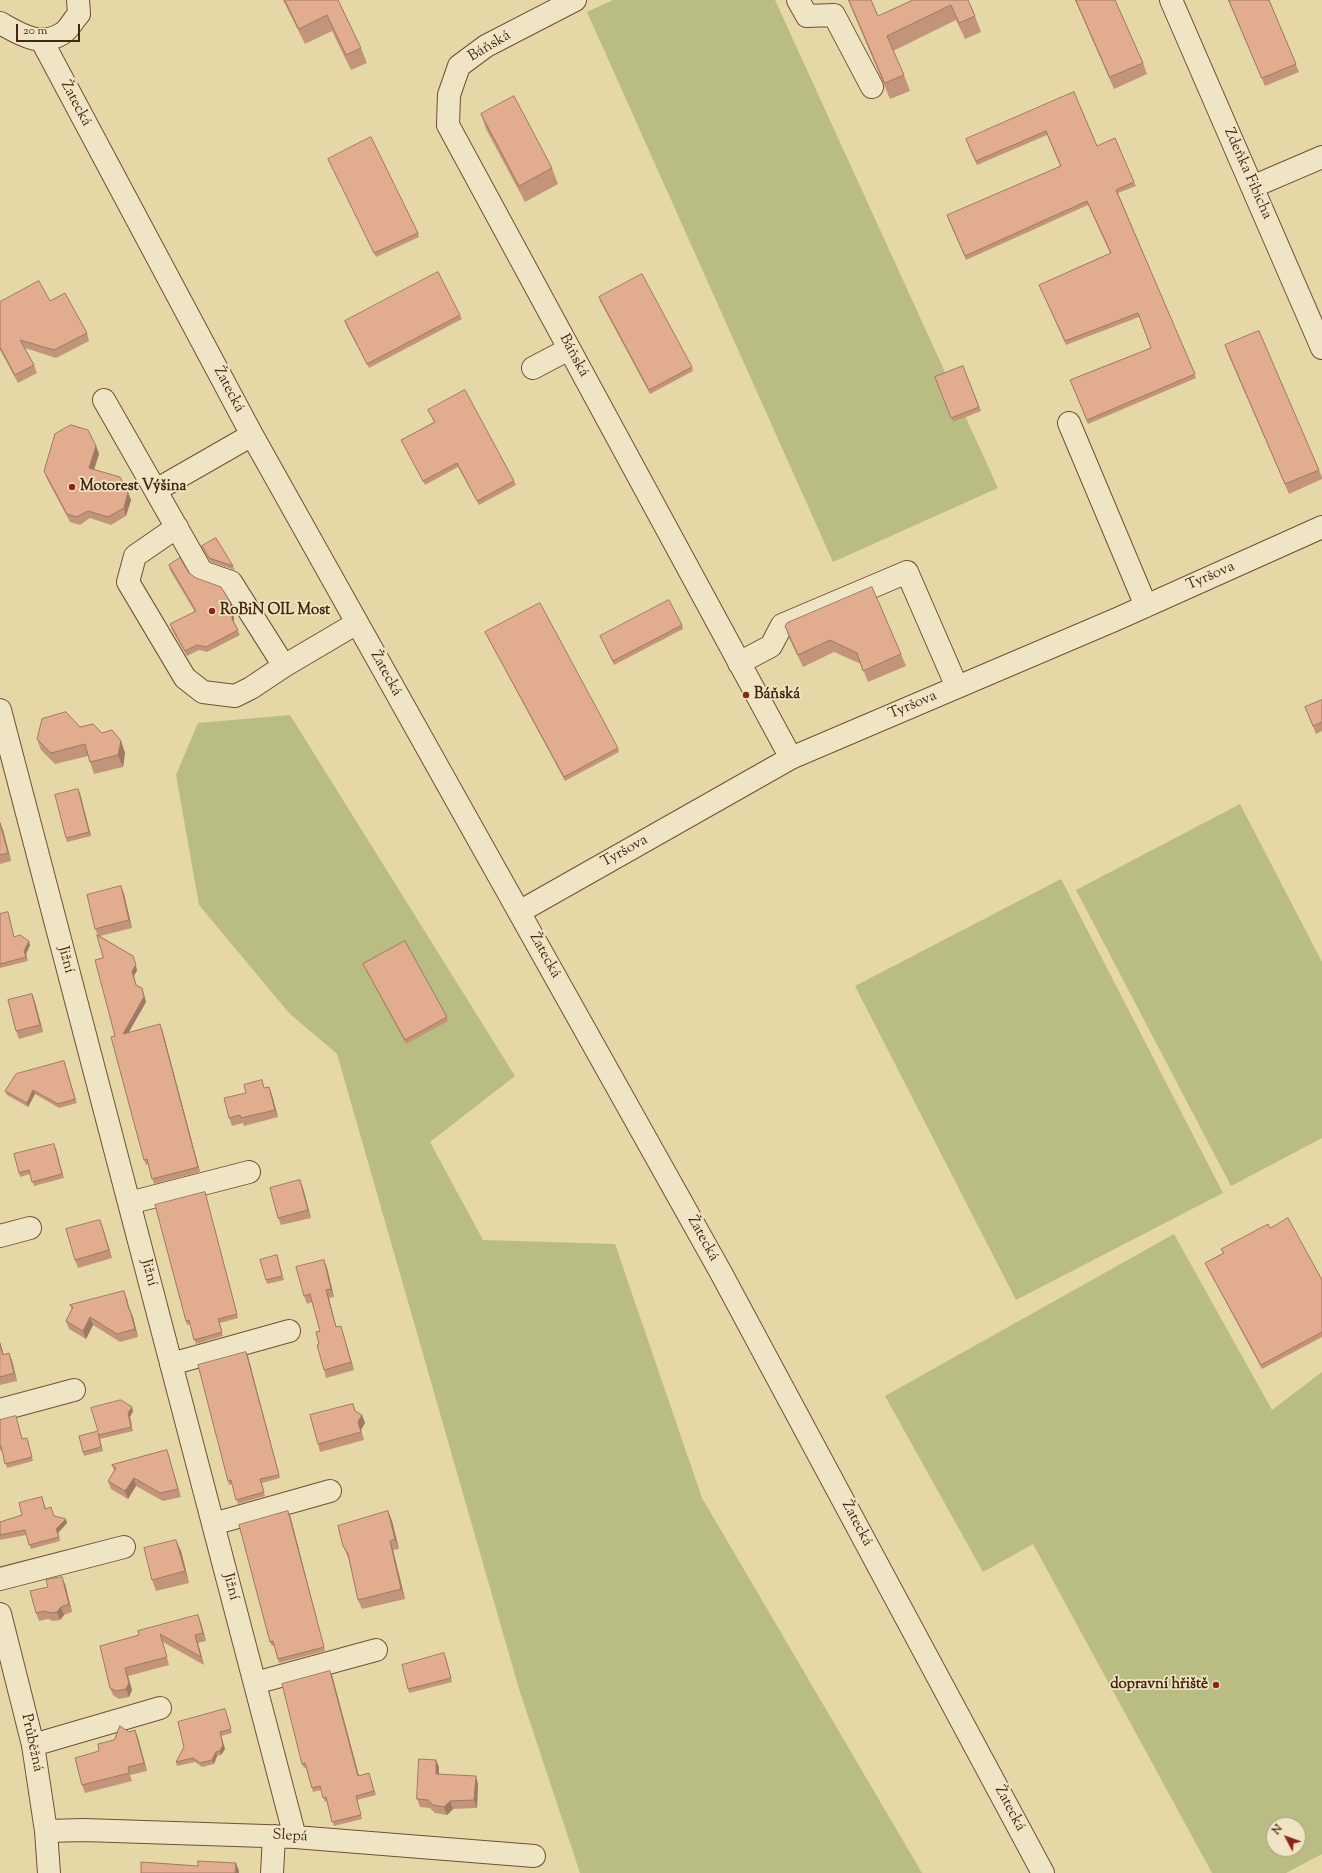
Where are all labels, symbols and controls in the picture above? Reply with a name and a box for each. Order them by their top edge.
scale bar [18,16,82,42]
text: 20 m [23,22,47,40]
street label: Báňská [466,27,514,67]
street label: Žatecká [56,78,94,130]
street label: Zdeňka Fibicha [1219,126,1275,222]
street label: Báňská [554,331,592,381]
street label: Žatecká [209,364,247,416]
place label: Motorest Výšina [80,478,186,496]
marker: Motorest Výšina [67,482,77,492]
street label: Tyršova [1184,558,1238,596]
place label: RoBiN OIL Most [220,602,330,620]
marker: RoBiN OIL Most [207,606,217,616]
street label: Žatecká [365,648,405,700]
place label: Báňská [754,686,800,704]
street label: Tyršova [886,688,940,724]
marker: Báňská [741,690,751,700]
street label: Tyršova [598,832,652,872]
street label: Žatecká [524,930,564,982]
street label: Jižní [53,944,77,976]
street label: Žatecká [682,1213,722,1265]
street label: Jižní [136,1257,160,1289]
street label: Žatecká [837,1498,875,1550]
street label: Jižní [218,1571,242,1603]
place label: dopravní hřiště [1110,1676,1208,1694]
marker: dopravní hřiště [1211,1680,1221,1690]
street label: Průběžná [16,1712,46,1774]
street label: Žatecká [990,1783,1028,1835]
north arrow [1266,1817,1306,1857]
text: N [1269,1821,1287,1838]
street label: Slepá [272,1827,308,1847]

